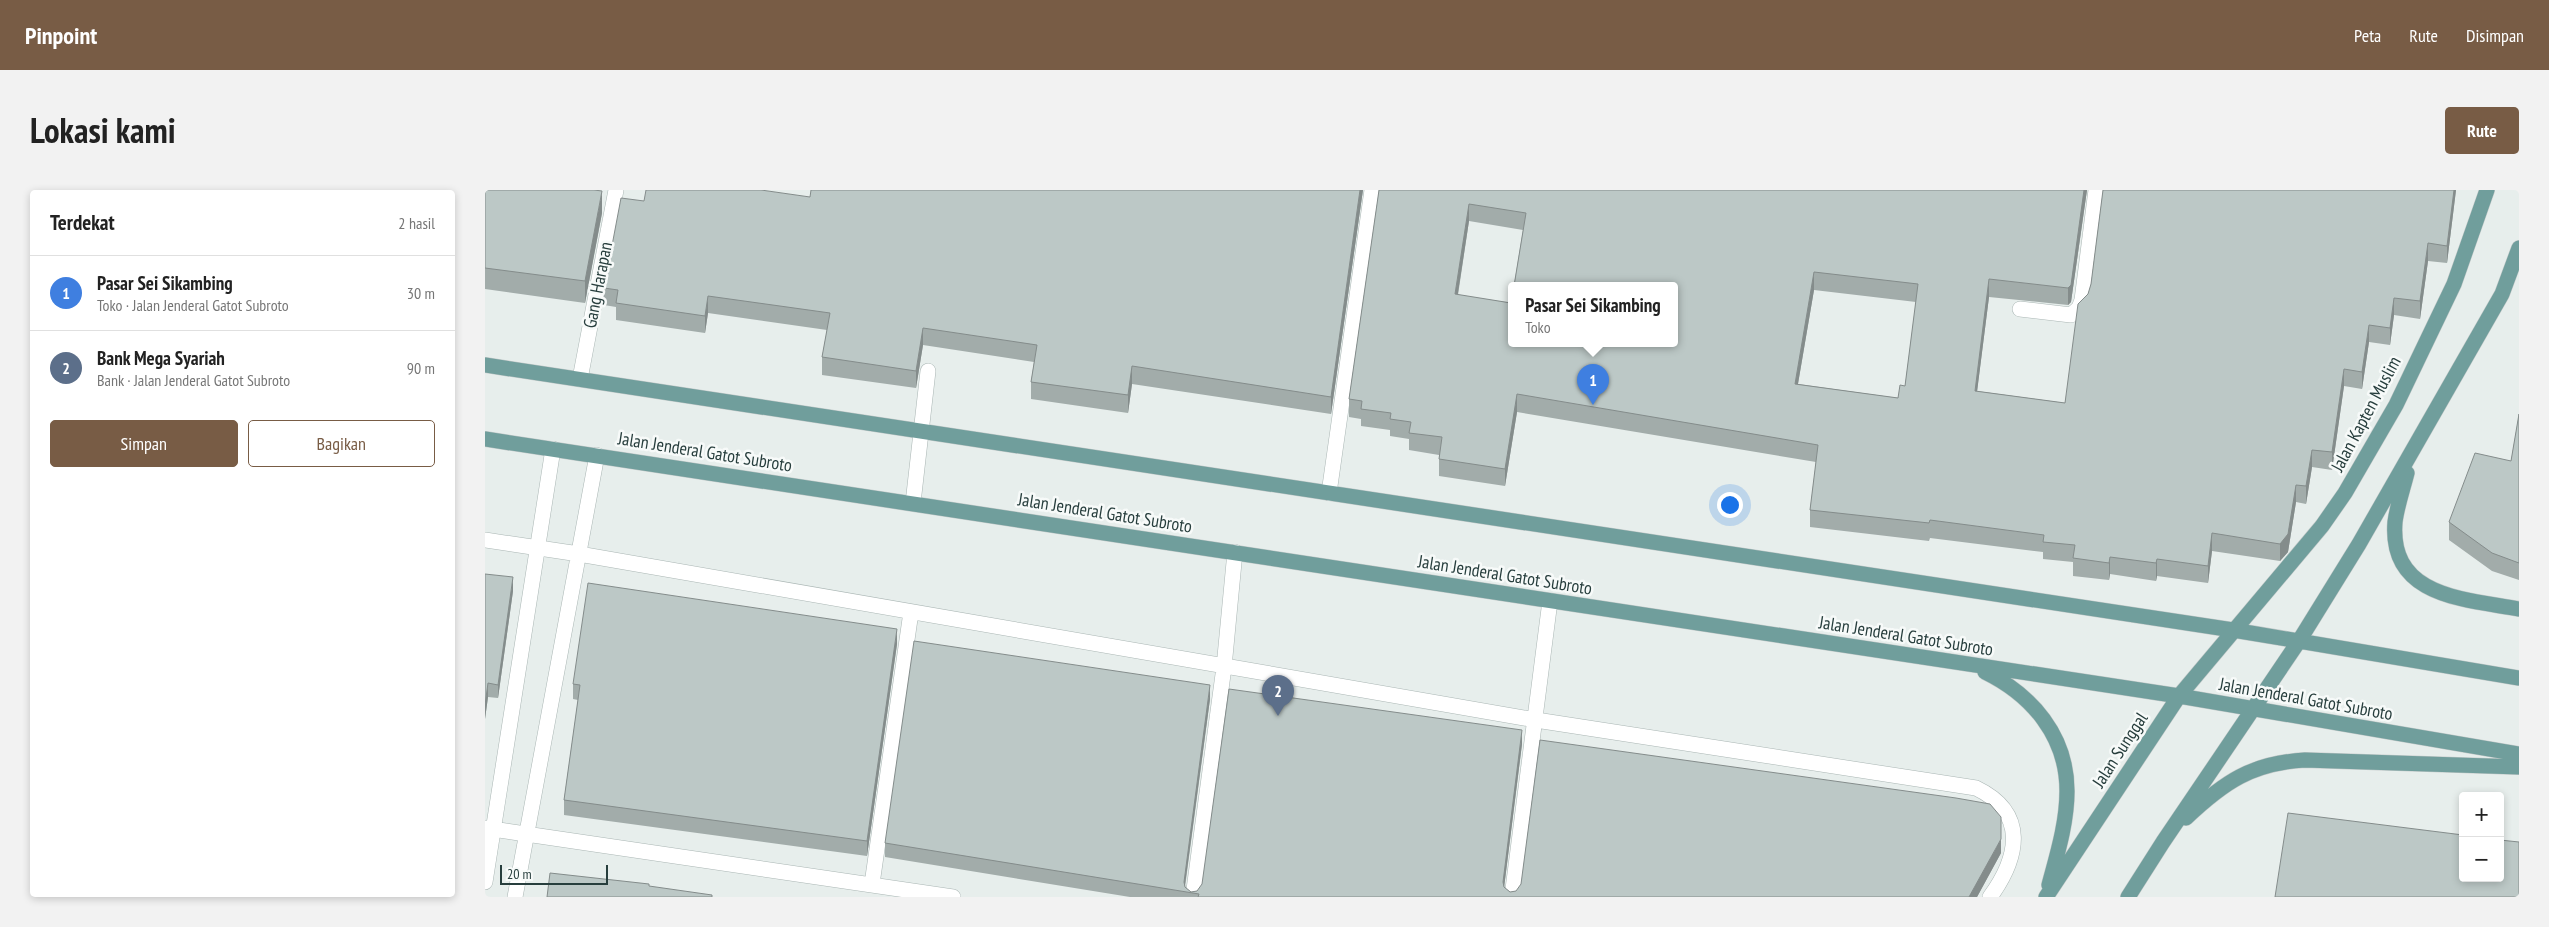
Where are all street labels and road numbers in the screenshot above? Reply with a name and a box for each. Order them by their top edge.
street label: Gang Harapan [578,240,617,330]
street label: Jalan Kapten Muslim [2325,352,2406,476]
street label: Jalan Jenderal Gatot Subroto [616,426,794,477]
street label: Jalan Jenderal Gatot Subroto [1016,487,1194,538]
street label: Jalan Jenderal Gatot Subroto [1416,549,1594,600]
street label: Jalan Jenderal Gatot Subroto [1817,610,1995,661]
street label: Jalan Jenderal Gatot Subroto [2217,672,2395,725]
street label: Jalan Sunggal [2086,707,2153,792]

